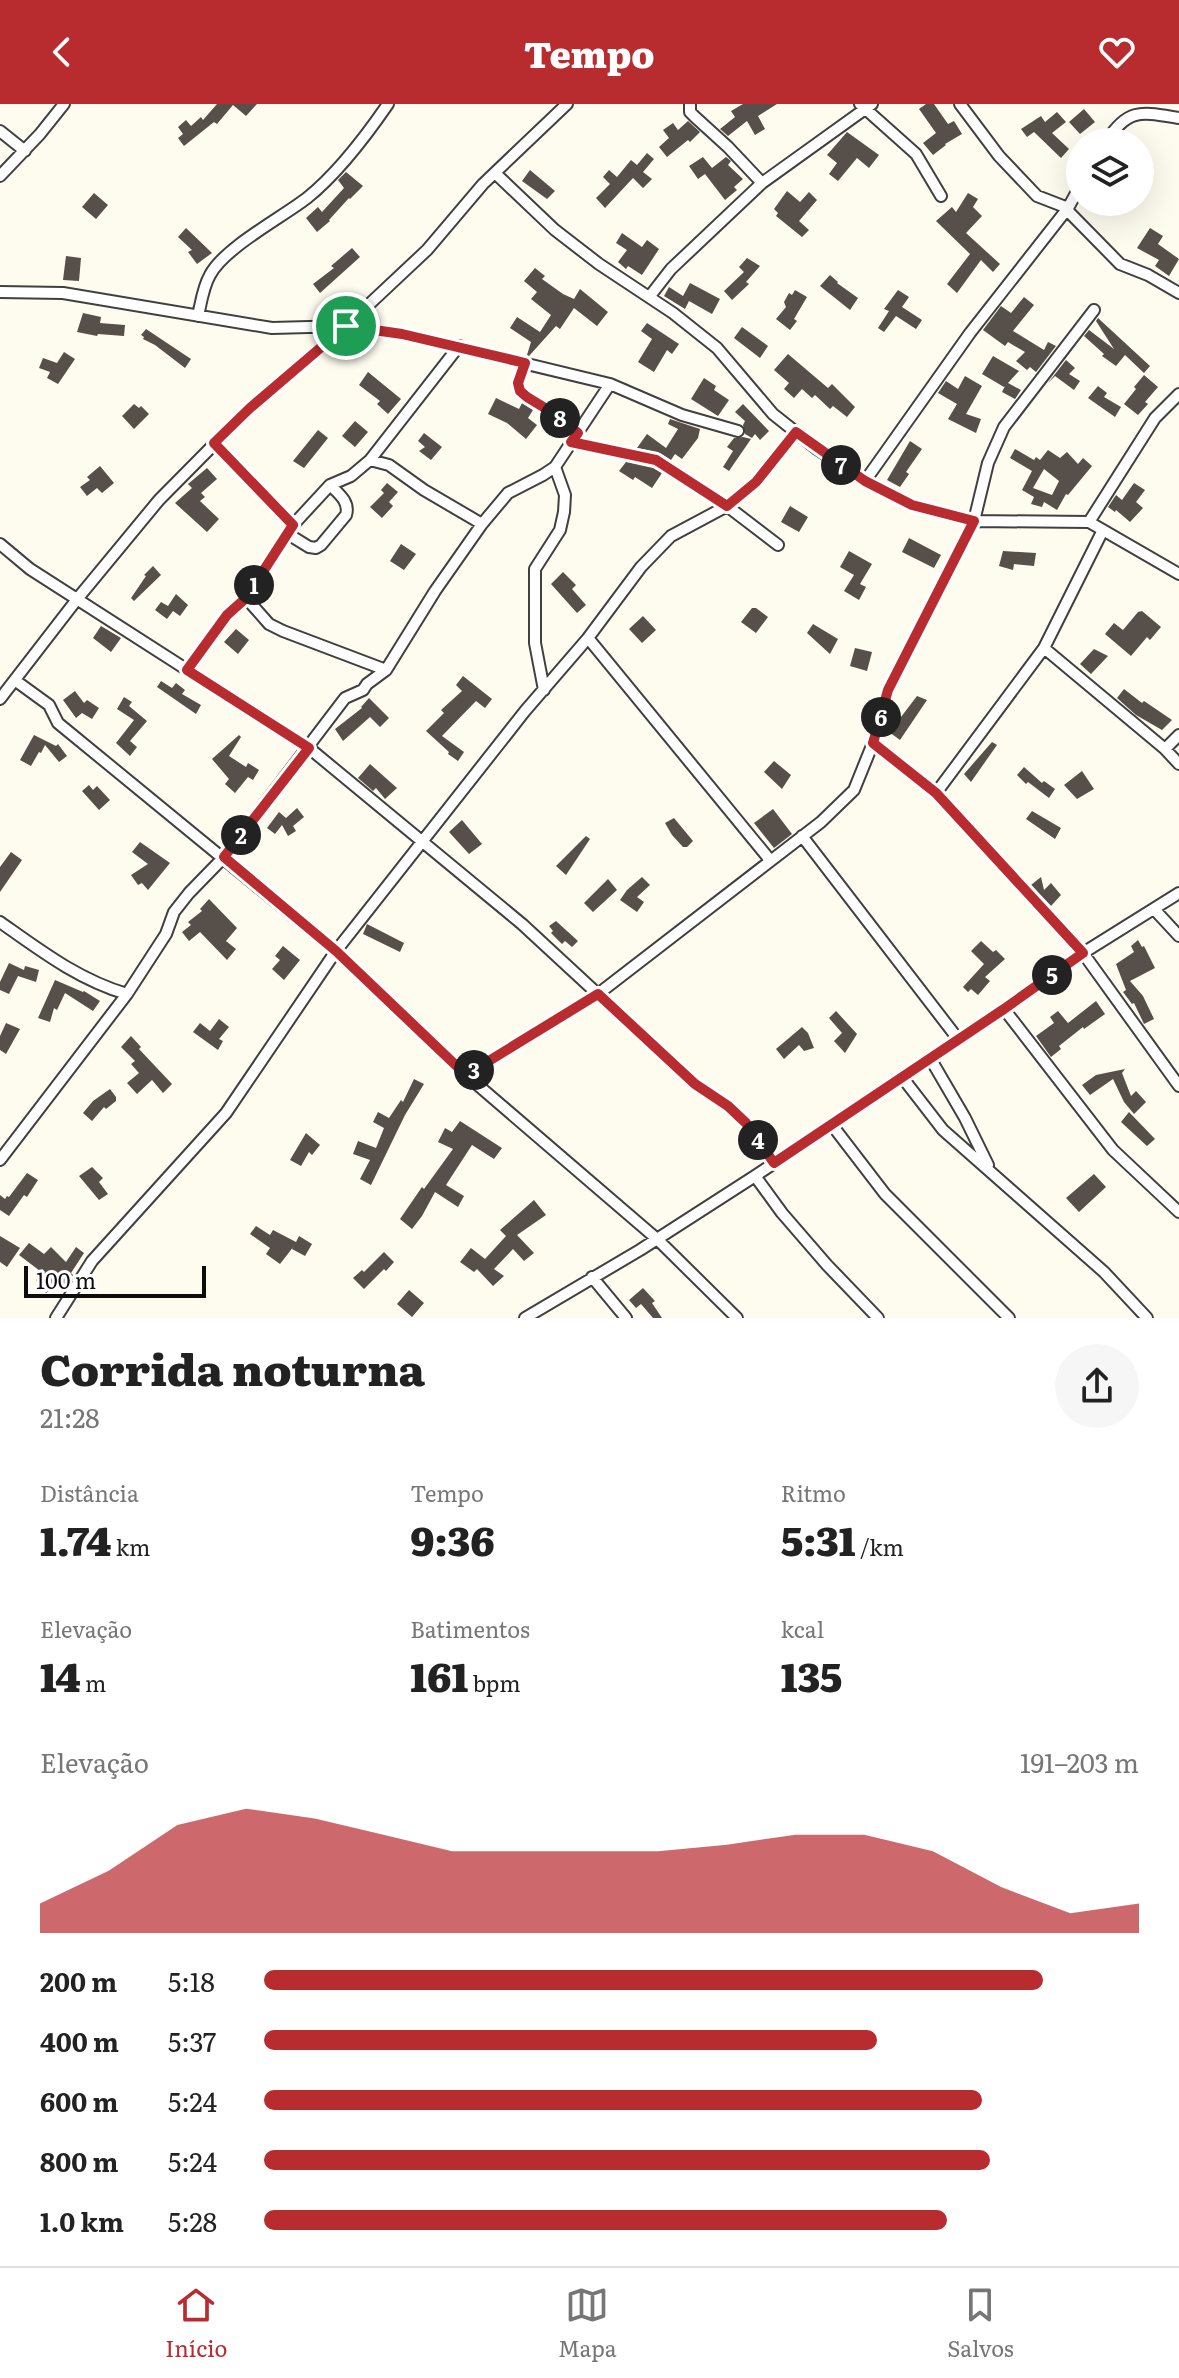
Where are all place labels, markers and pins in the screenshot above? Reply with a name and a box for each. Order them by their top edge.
pin [312,292,380,360]
pin: 8 [540,398,580,438]
pin: 7 [821,445,861,485]
pin: 1 [234,565,274,605]
pin: 6 [861,697,901,737]
pin: 2 [221,815,261,855]
pin: 5 [1032,955,1072,995]
pin: 3 [454,1050,494,1090]
pin: 4 [738,1120,778,1160]

